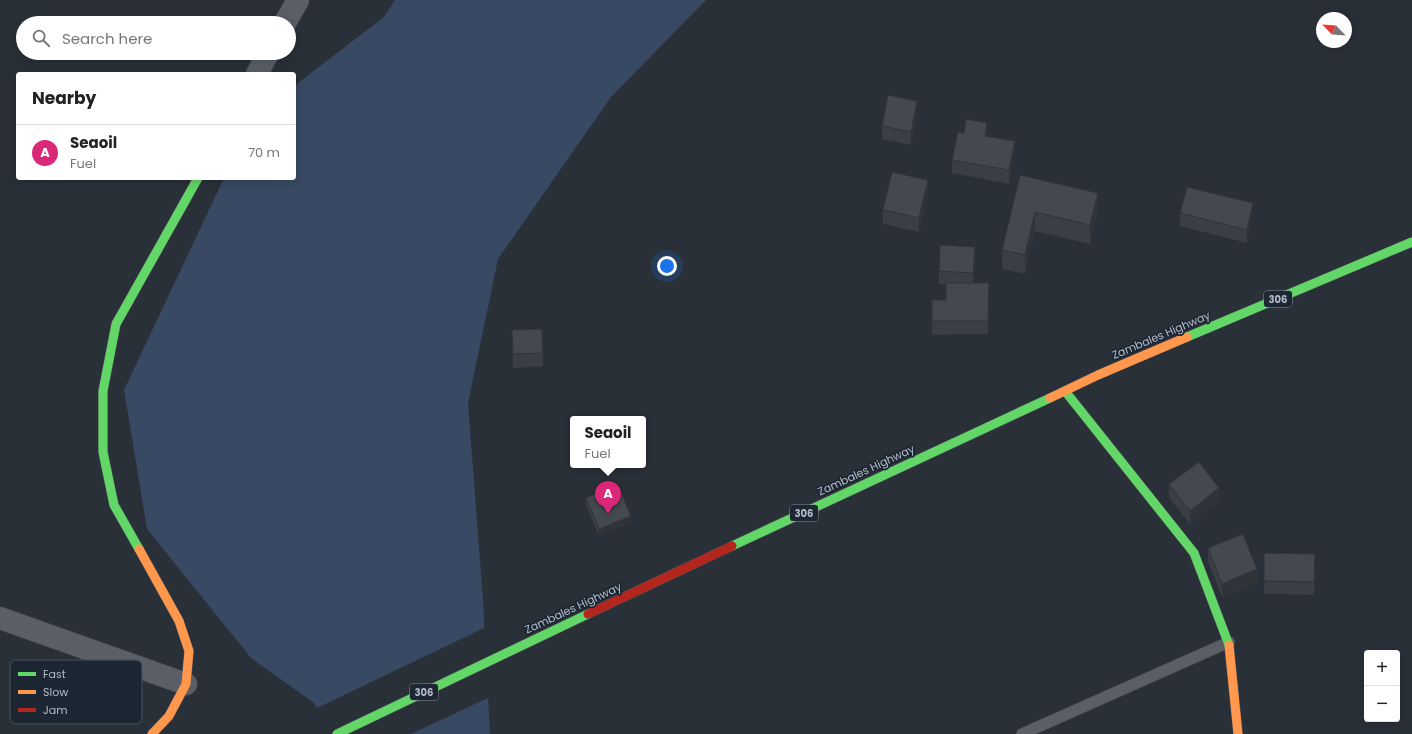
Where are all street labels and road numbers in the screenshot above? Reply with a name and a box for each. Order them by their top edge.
road number: 306 [1264,291,1292,307]
street label: Zambales Highway [1109,307,1213,363]
street label: Zambales Highway [815,440,918,499]
road number: 306 [790,505,818,521]
street label: Zambales Highway [522,578,625,637]
road number: 306 [410,684,438,700]

